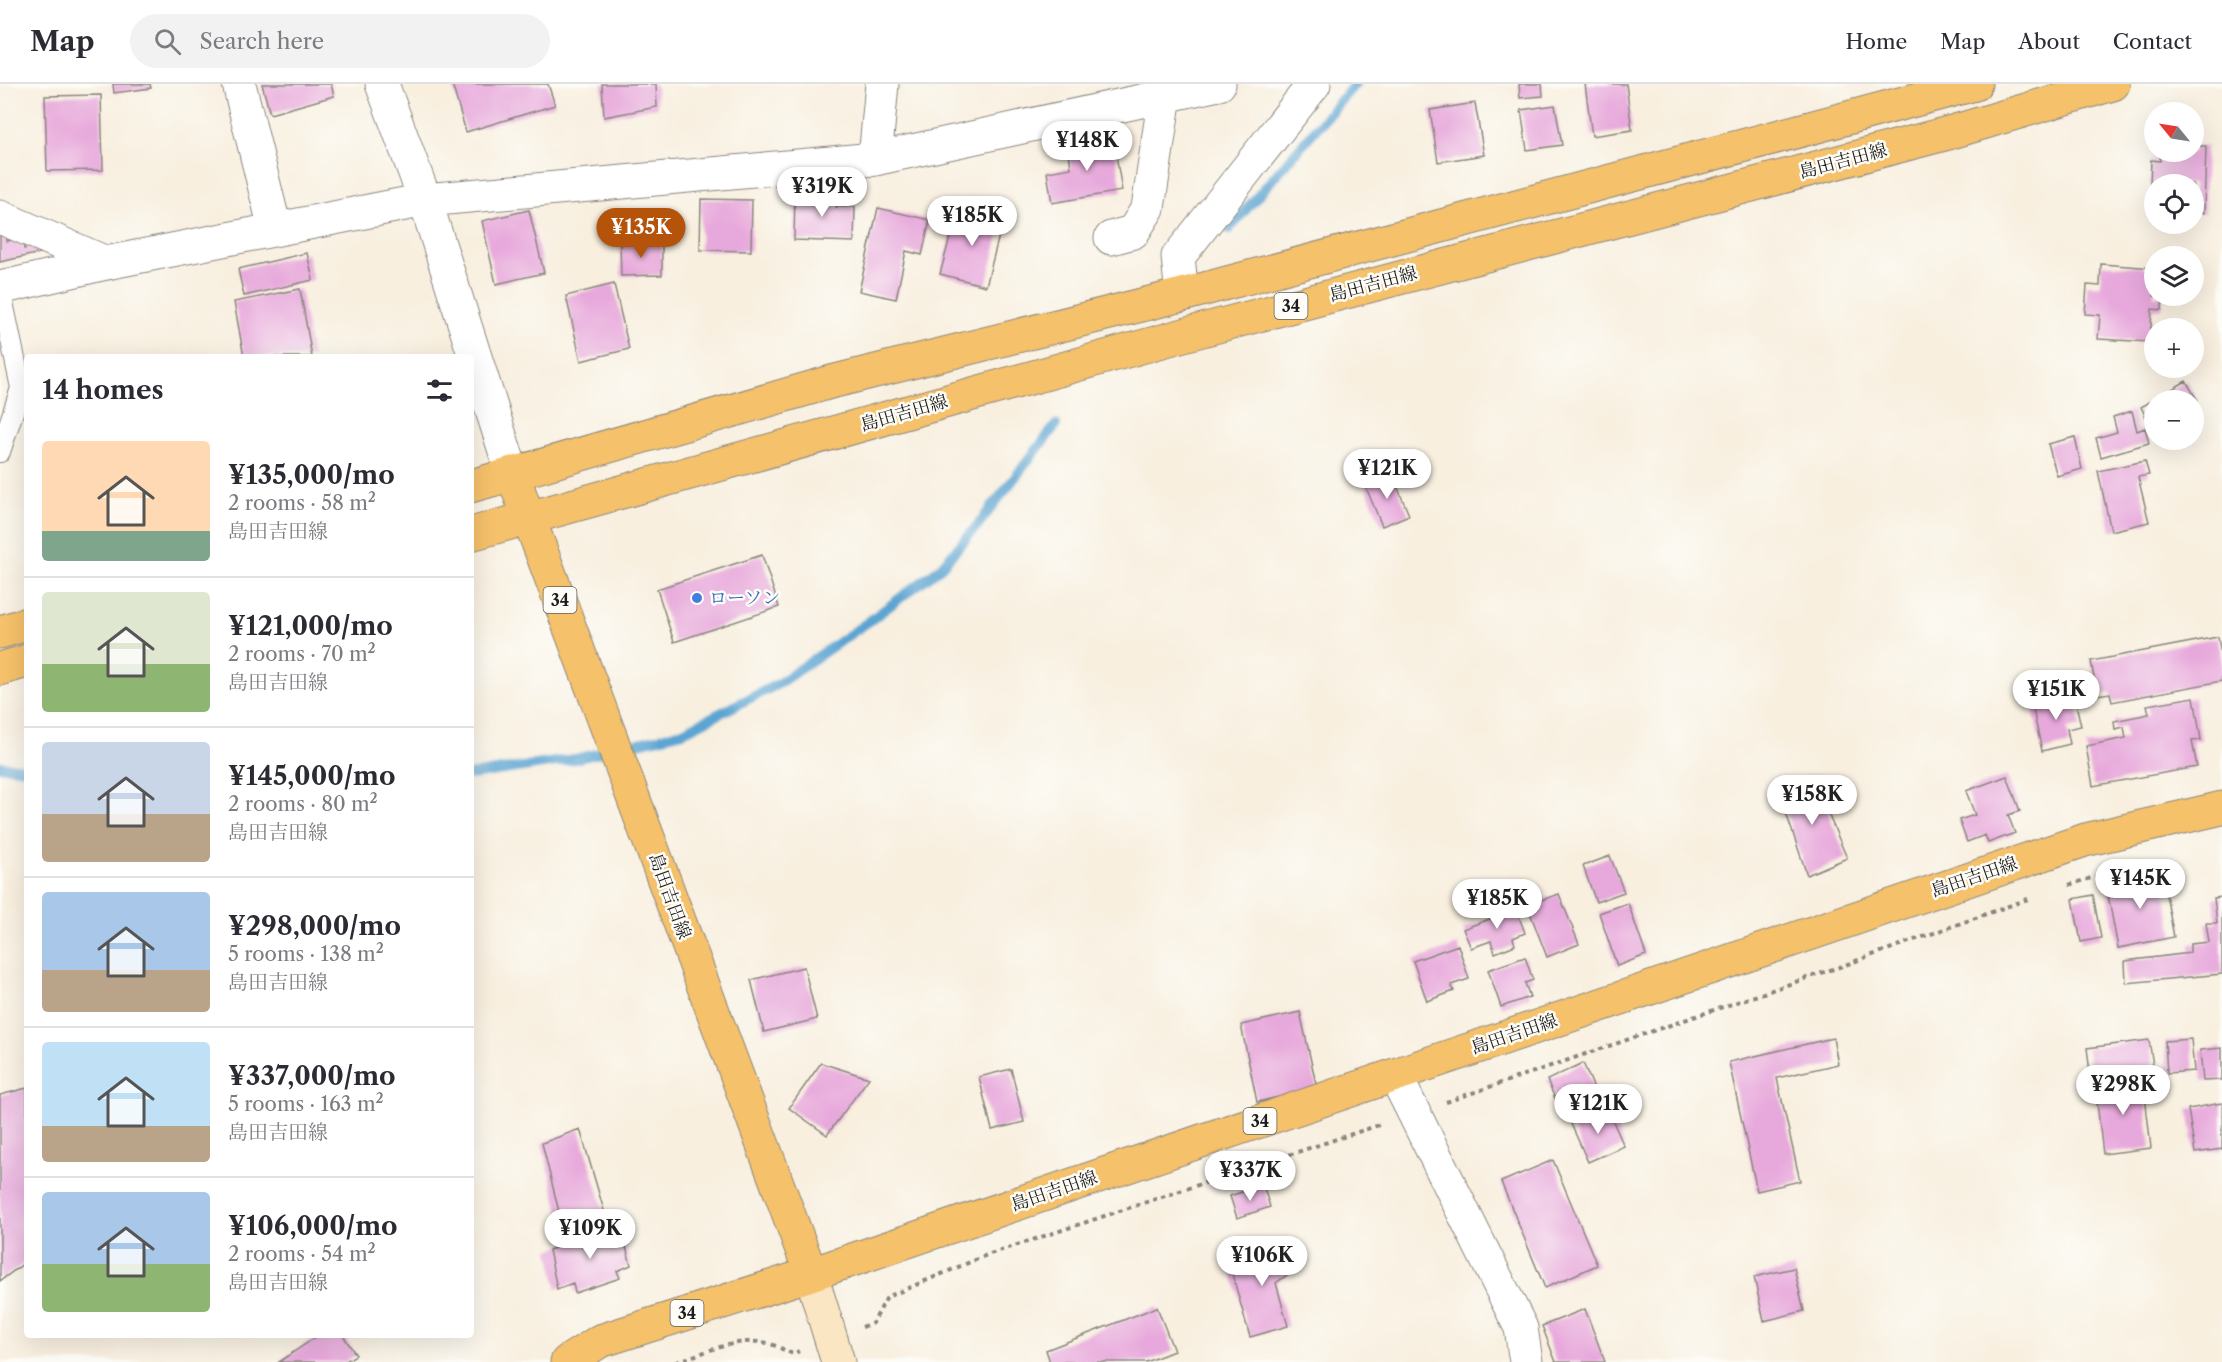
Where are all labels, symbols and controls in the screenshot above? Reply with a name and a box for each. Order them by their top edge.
search box [130,14,550,68]
text: Map [30,24,94,58]
icon: search [151,25,184,58]
text: Search here [199,28,324,55]
text: Home [1846,29,1907,54]
text: Map [1940,29,1985,54]
text: About [2018,29,2080,54]
text: Contact [2113,29,2192,54]
north arrow [2144,102,2204,162]
map controls [2144,102,2204,450]
pin: ¥148K [1045,121,1129,172]
text: ¥148K [1056,128,1118,152]
street label: 島田吉田線 [1797,139,1889,183]
pin: ¥319K [780,167,864,218]
text: ¥319K [791,174,853,198]
button: locate [2144,174,2204,234]
pin: ¥185K [930,196,1014,247]
text: ¥185K [941,203,1003,227]
pin: ¥135K [599,208,683,259]
text: ¥135K [610,215,672,239]
button: layers [2144,246,2204,306]
street label: 島田吉田線 [1327,262,1419,306]
road number: 34 [1274,293,1308,319]
button: + [2144,318,2204,378]
text: 14 homes [42,374,164,406]
icon: filters [423,374,456,407]
street label: 島田吉田線 [858,390,950,436]
button: − [2144,390,2204,450]
pin: ¥121K [1345,449,1429,500]
text: ¥121K [1357,456,1417,480]
text: ¥135,000/mo [228,459,395,491]
icon: home [90,465,162,537]
text: 2 rooms · 58 m² [228,491,376,515]
text: 島田吉田線 [228,519,328,543]
road number: 34 [544,587,576,613]
place label: ローソン [709,587,780,609]
marker: ローソン [690,591,704,605]
text: ¥121,000/mo [228,610,393,642]
icon: home [90,616,162,688]
text: 2 rooms · 70 m² [228,642,376,666]
text: 島田吉田線 [228,670,328,694]
pin: ¥151K [2014,670,2098,721]
text: ¥151K [2027,677,2085,701]
text: ¥145,000/mo [228,760,396,792]
icon: home [90,766,162,838]
pin: ¥158K [1770,775,1854,826]
text: ¥158K [1781,782,1843,806]
text: 2 rooms · 80 m² [228,792,378,816]
text: 島田吉田線 [228,820,328,844]
street label: 島田吉田線 [644,850,696,942]
street label: 島田吉田線 [1928,852,2020,902]
pin: ¥145K [2098,859,2182,910]
text: ¥145K [2109,866,2171,890]
pin: ¥185K [1455,879,1539,930]
text: ¥185K [1466,886,1528,910]
text: ¥298,000/mo [228,910,401,942]
icon: home [90,916,162,988]
text: 5 rooms · 138 m² [228,942,384,966]
text: 島田吉田線 [228,970,328,994]
street label: 島田吉田線 [1468,1009,1560,1059]
text: ¥337,000/mo [228,1060,396,1092]
pin: ¥298K [2081,1065,2165,1116]
icon: home [90,1066,162,1138]
text: ¥298K [2090,1072,2156,1096]
pin: ¥121K [1556,1084,1640,1135]
text: ¥121K [1568,1091,1628,1115]
text: 5 rooms · 163 m² [228,1092,384,1116]
road number: 34 [1244,1108,1276,1134]
text: 島田吉田線 [228,1120,328,1144]
pin: ¥337K [1208,1151,1292,1202]
text: ¥337K [1219,1158,1281,1182]
street label: 島田吉田線 [1008,1166,1100,1216]
pin: ¥109K [548,1209,632,1260]
text: ¥106,000/mo [228,1210,398,1242]
icon: home [90,1216,162,1288]
text: ¥109K [558,1216,622,1240]
pin: ¥106K [1220,1236,1304,1287]
text: 2 rooms · 54 m² [228,1242,376,1266]
text: ¥106K [1230,1243,1294,1267]
text: 島田吉田線 [228,1270,328,1294]
road number: 34 [670,1300,704,1326]

